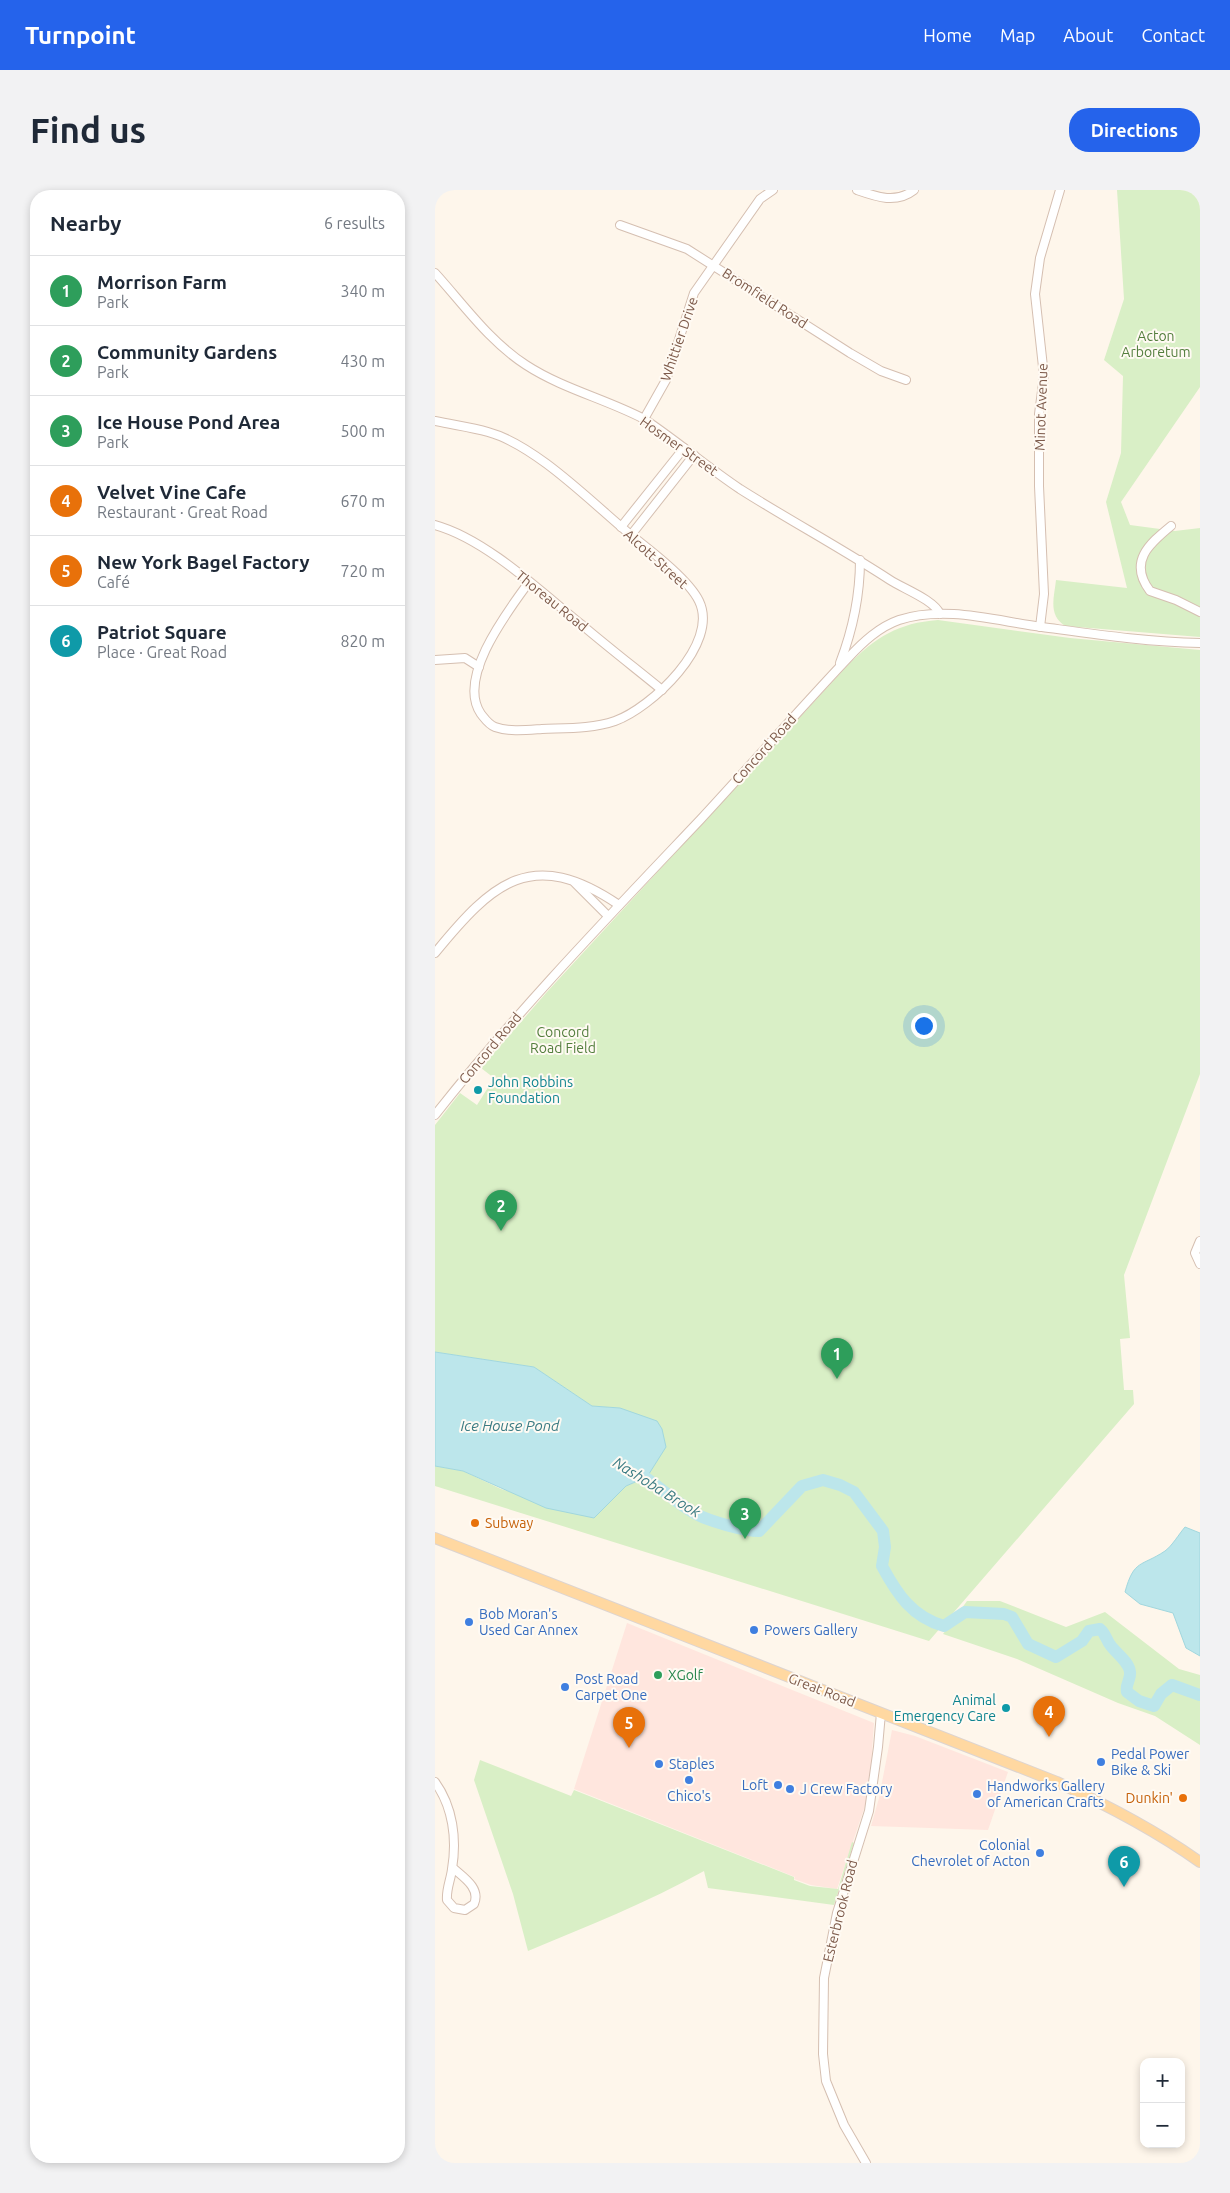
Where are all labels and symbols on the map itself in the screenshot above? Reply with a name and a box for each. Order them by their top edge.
street label: Bromfield Road [719,265,811,331]
street label: Whittier Drive [657,295,701,383]
park label: Acton Arboretum [1121,328,1191,360]
street label: Minot Avenue [1031,363,1051,451]
street label: Hosmer Street [637,413,721,479]
street label: Alcott Street [621,526,692,592]
street label: Thoreau Road [513,567,591,635]
street label: Concord Road [728,711,800,787]
street label: Concord Road [455,1009,525,1087]
your location [911,1013,937,1039]
park label: Concord Road Field [530,1024,596,1056]
place label: John Robbins Foundation [488,1074,573,1106]
marker: John Robbins Foundation [472,1084,484,1096]
pin: 2 [485,1190,517,1231]
pin: 1 [821,1338,853,1379]
water label: Ice House Pond [461,1417,560,1434]
water label: Nashoba Brook [610,1453,704,1521]
pin: 3 [729,1498,761,1539]
place label: Subway [485,1515,534,1531]
marker: Subway [469,1517,481,1529]
place label: Bob Moran's Used Car Annex [479,1606,578,1638]
marker: Bob Moran's Used Car Annex [463,1616,475,1628]
place label: Powers Gallery [764,1622,858,1638]
marker: Powers Gallery [748,1624,760,1636]
place label: XGolf [668,1667,704,1683]
marker: XGolf [652,1669,664,1681]
street label: Great Road [786,1670,858,1710]
place label: Post Road Carpet One [575,1671,647,1703]
marker: Post Road Carpet One [559,1681,571,1693]
place label: Animal Emergency Care [894,1692,996,1724]
pin: 4 [1033,1696,1065,1737]
marker: Animal Emergency Care [1000,1702,1012,1714]
pin: 5 [613,1707,645,1748]
place label: Pedal Power Bike & Ski [1111,1746,1190,1778]
place label: Staples [669,1756,715,1772]
marker: Pedal Power Bike & Ski [1095,1756,1107,1768]
marker: Staples [653,1758,665,1770]
marker: Chico's [683,1774,695,1786]
place label: Loft [742,1777,768,1793]
place label: Handworks Gallery of American Crafts [987,1778,1105,1810]
marker: Loft [772,1779,784,1791]
place label: J Crew Factory [800,1781,893,1797]
marker: J Crew Factory [784,1783,796,1795]
place label: Chico's [667,1788,711,1804]
marker: Handworks Gallery of American Crafts [971,1788,983,1800]
place label: Dunkin' [1126,1790,1173,1806]
marker: Dunkin' [1177,1792,1189,1804]
place label: Colonial Chevrolet of Acton [911,1837,1030,1869]
pin: 6 [1108,1846,1140,1887]
marker: Colonial Chevrolet of Acton [1034,1847,1046,1859]
street label: Esterbrook Road [820,1858,860,1964]

